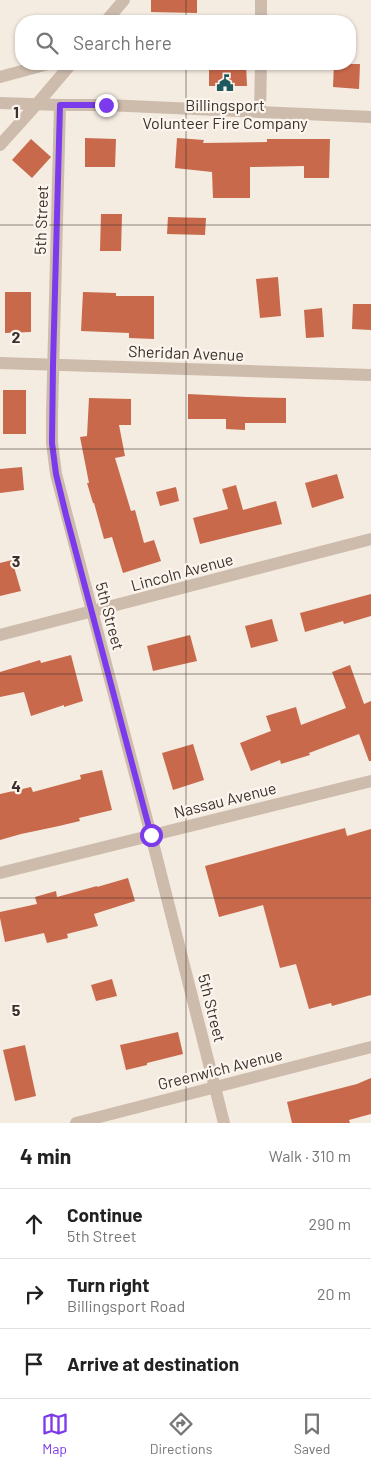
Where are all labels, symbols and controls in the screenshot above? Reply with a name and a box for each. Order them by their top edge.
search box [15,15,356,70]
icon: search [33,29,61,57]
text: Search here [73,31,172,54]
public building icon: Billingsport Volunteer Fire Company [215,73,235,93]
route end [95,94,118,117]
place label: Billingsport Volunteer Fire Company [142,95,308,132]
text: 1 [13,102,19,121]
street label: 5th Street [30,185,51,255]
text: 2 [12,327,21,346]
street label: Sheridan Avenue [128,341,244,364]
street label: Lincoln Avenue [129,549,235,594]
text: 3 [12,551,20,570]
street label: 5th Street [92,580,129,652]
text: 4 [11,776,21,795]
street label: Nassau Avenue [172,778,278,821]
route start [140,824,163,847]
street label: 5th Street [195,972,230,1044]
text: 5 [12,1000,21,1019]
street label: Greenwich Avenue [156,1044,284,1093]
text: 4 min [20,1143,71,1168]
text: Walk · 310 m [269,1146,351,1165]
text: Continue [67,1203,143,1226]
icon: ahead [20,1210,48,1238]
text: 290 m [309,1214,351,1233]
text: 5th Street [67,1226,137,1245]
text: Turn right [67,1273,149,1296]
icon: right [20,1280,48,1308]
text: 20 m [317,1284,351,1303]
text: Billingsport Road [67,1296,185,1315]
icon: arrive [20,1350,48,1378]
text: Arrive at destination [67,1352,239,1375]
tab: Map [41,1410,69,1457]
tab: Directions [150,1410,212,1457]
tab: Saved [294,1410,330,1457]

